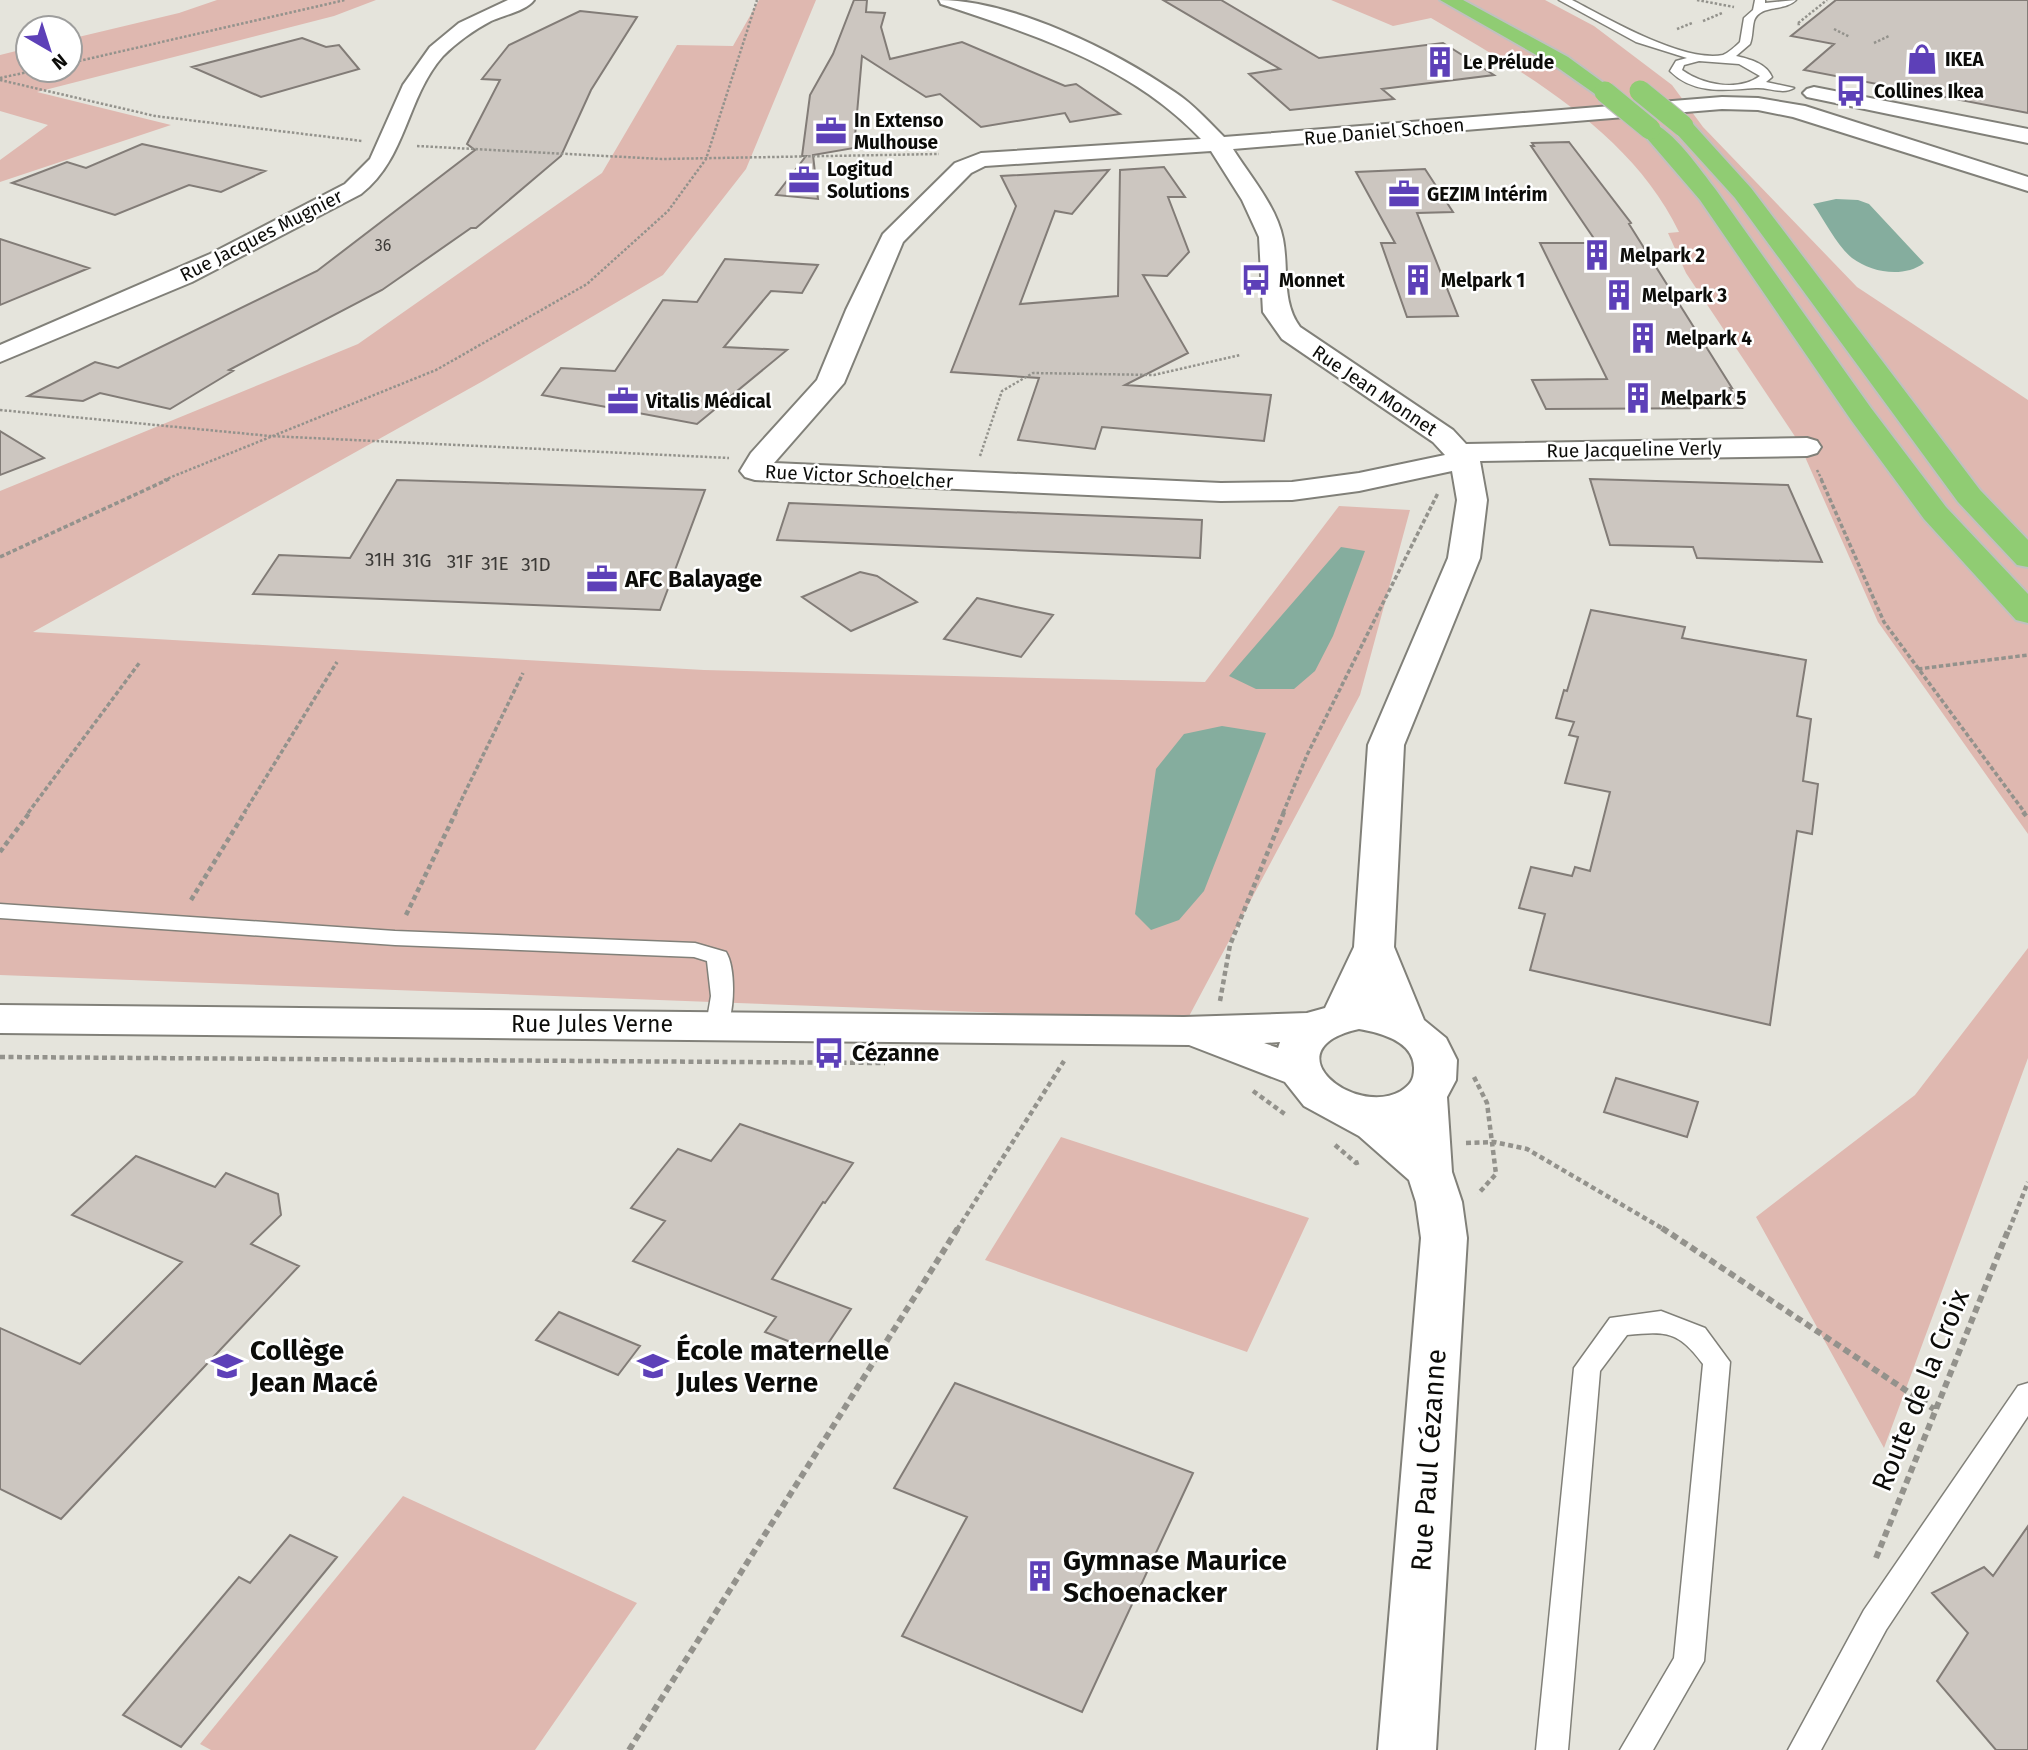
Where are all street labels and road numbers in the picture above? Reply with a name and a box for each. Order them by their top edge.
street label: Rue Daniel Schoen [1303,113,1465,150]
street label: Rue Jacques Mugnier [176,184,347,286]
street label: Rue Jean Monnet [1308,340,1442,441]
street label: Rue Jacqueline Verly [1546,436,1723,463]
street label: Rue Victor Schoelcher [764,460,954,493]
street label: Rue Jules Verne [511,1010,673,1038]
street label: Route de la Croix [1865,1284,1976,1496]
street label: Rue Paul Cézanne [1404,1348,1453,1572]

